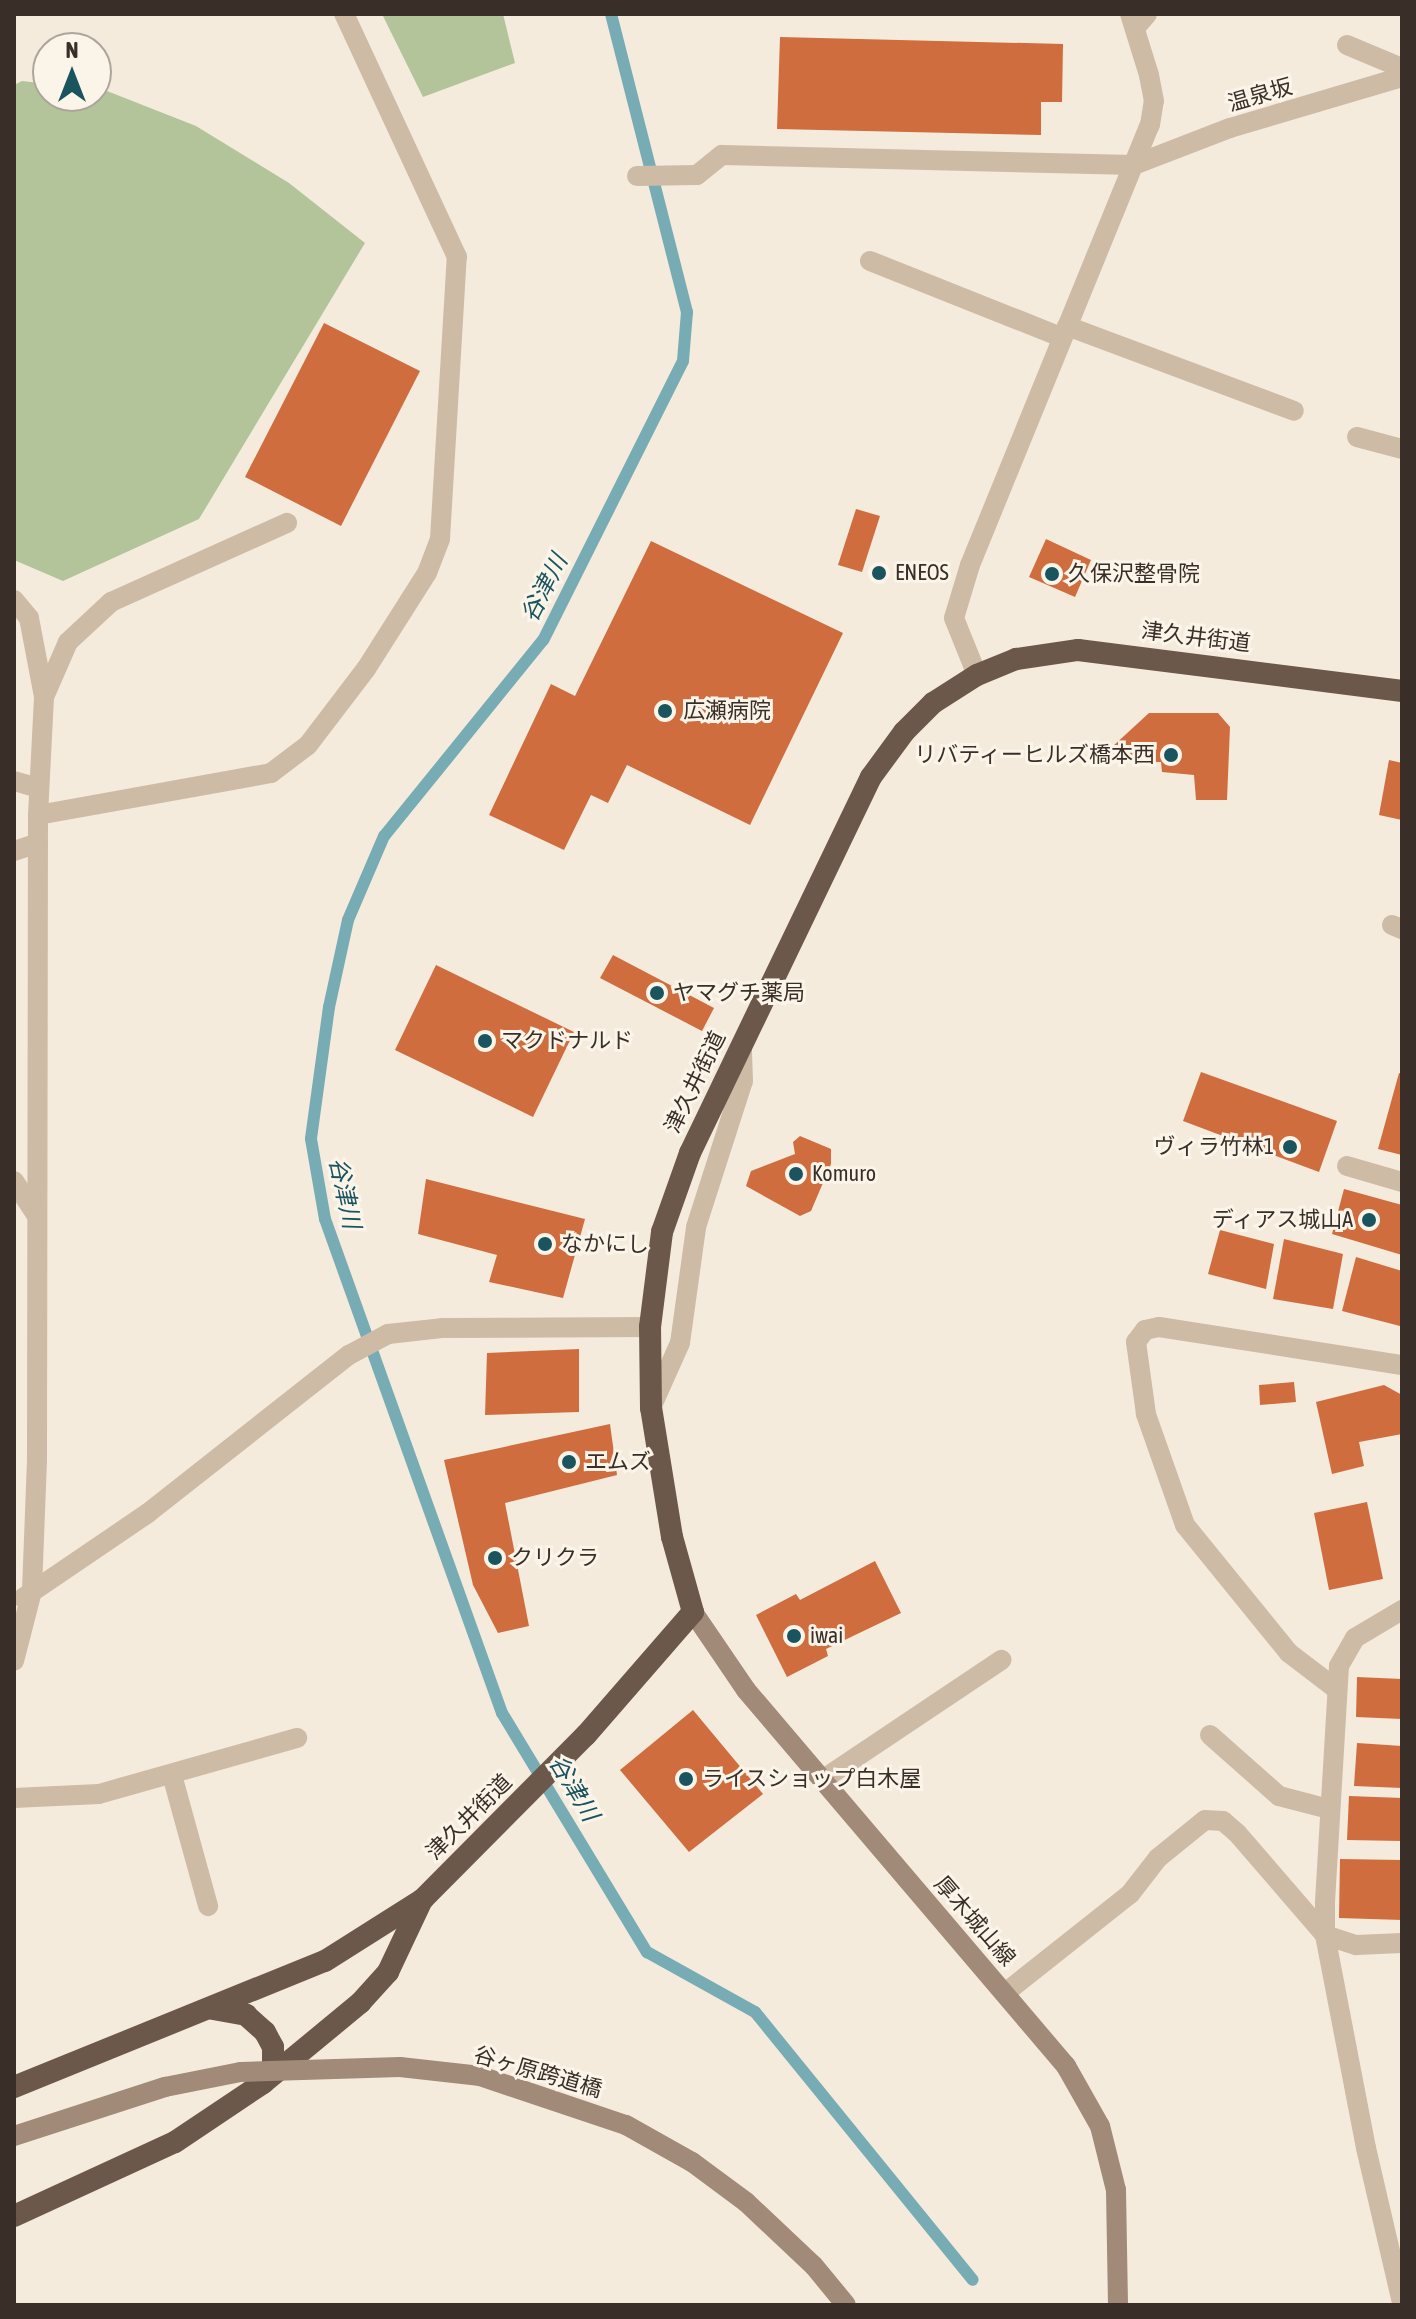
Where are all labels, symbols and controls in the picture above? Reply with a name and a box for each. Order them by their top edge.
north arrow [32,32,112,112]
text: N [66,37,78,63]
street label: 温泉坂 [1225,73,1295,117]
water label: 谷津川 [515,549,573,627]
place label: ENEOS [895,560,949,586]
place label: 久保沢整骨院 [1068,561,1200,587]
marker: ENEOS [870,564,888,582]
marker: 久保沢整骨院 [1043,565,1061,583]
street label: 津久井街道 [1140,617,1252,657]
place label: 広瀬病院 [683,698,771,724]
marker: 広瀬病院 [654,700,676,722]
place label: リバティーヒルズ橋本西 [913,742,1155,768]
marker: リバティーヒルズ橋本西 [1162,746,1180,764]
place label: ヤマグチ薬局 [673,980,805,1006]
marker: ヤマグチ薬局 [648,984,666,1002]
street label: 津久井街道 [659,1027,731,1137]
place label: マクドナルド [501,1028,633,1054]
marker: マクドナルド [476,1032,494,1050]
place label: ヴィラ竹林1 [1154,1134,1274,1160]
marker: ヴィラ竹林1 [1281,1138,1299,1156]
water label: 谷津川 [323,1155,367,1231]
place label: Komuro [812,1161,876,1187]
marker: Komuro [787,1165,805,1183]
place label: ディアス城山A [1210,1207,1353,1233]
marker: ディアス城山A [1360,1211,1378,1229]
place label: なかにし [561,1231,649,1257]
marker: なかにし [536,1235,554,1253]
place label: エムズ [585,1449,651,1475]
marker: エムズ [560,1453,578,1471]
place label: クリクラ [511,1545,599,1571]
marker: クリクラ [486,1549,504,1567]
place label: iwai [810,1623,843,1649]
marker: iwai [785,1627,803,1645]
water label: 谷津川 [543,1750,605,1826]
place label: ライスショップ白木屋 [702,1766,922,1792]
street label: 津久井街道 [421,1769,517,1865]
marker: ライスショップ白木屋 [677,1770,695,1788]
street label: 厚木城山線 [929,1871,1021,1971]
street label: 谷ヶ原跨道橋 [471,2041,605,2103]

